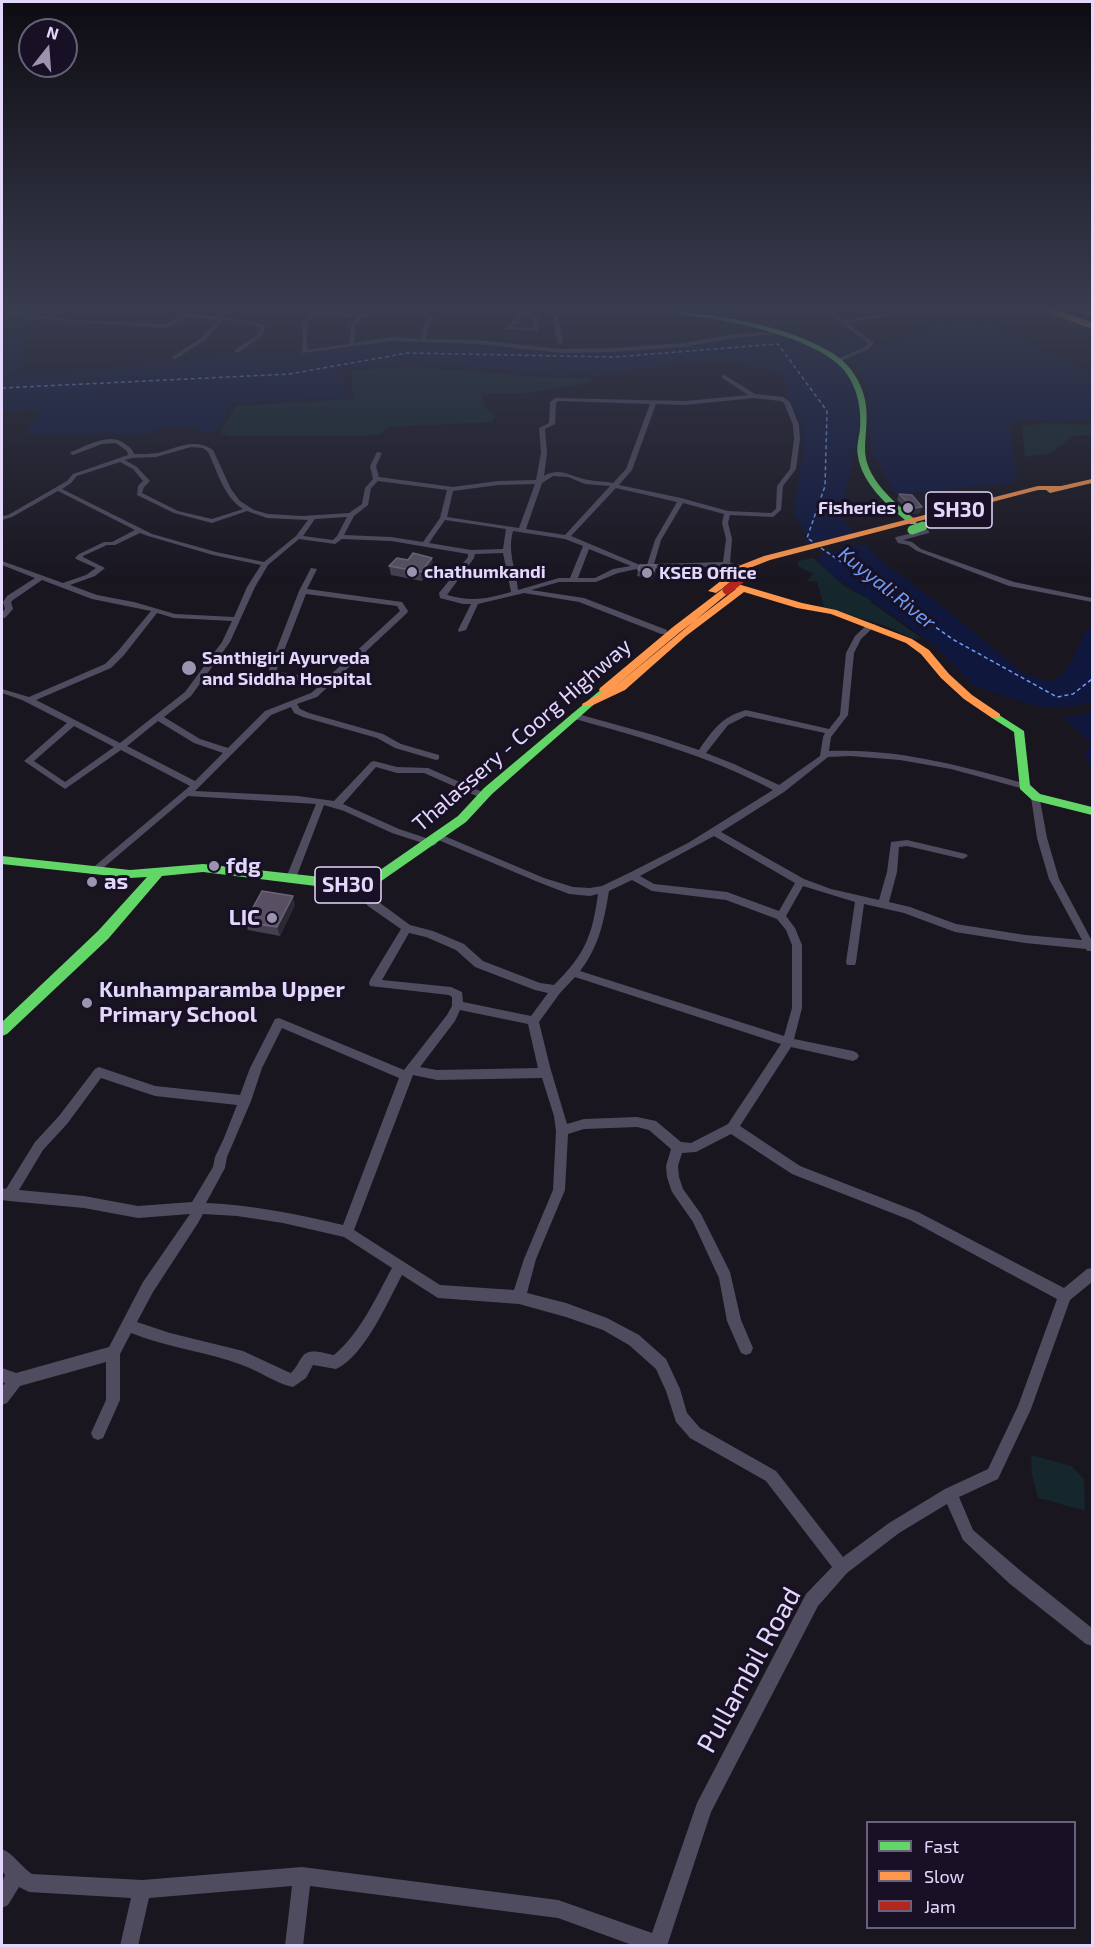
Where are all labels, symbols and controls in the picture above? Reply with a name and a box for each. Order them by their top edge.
north arrow [18,18,78,78]
text: N [45,21,61,43]
road number: SH30 [926,492,992,528]
place label: Fisheries [818,497,896,519]
marker: Fisheries [901,501,915,515]
water label: Kuyyali River [834,542,940,634]
place label: chathumkandi [424,561,546,583]
place label: KSEB Office [659,562,757,584]
marker: chathumkandi [405,565,419,579]
marker: KSEB Office [640,566,654,580]
street label: Thalassery - Coorg Highway [407,633,637,837]
place label: Santhigiri Ayurveda and Siddha Hospital [202,647,372,690]
marker: Santhigiri Ayurveda and Siddha Hospital [180,659,198,677]
place label: fdg [226,853,261,879]
marker: fdg [207,859,221,873]
road number: SH30 [315,867,381,903]
place label: as [104,869,128,895]
marker: as [85,875,99,889]
place label: LIC [229,905,260,931]
marker: LIC [265,911,279,925]
place label: Kunhamparamba Upper Primary School [99,977,345,1028]
marker: Kunhamparamba Upper Primary School [80,996,94,1010]
street label: Pullambil Road [690,1582,808,1758]
legend [866,1821,1076,1929]
text: Fast [924,1835,959,1857]
text: Slow [924,1865,964,1887]
text: Jam [924,1895,956,1917]

